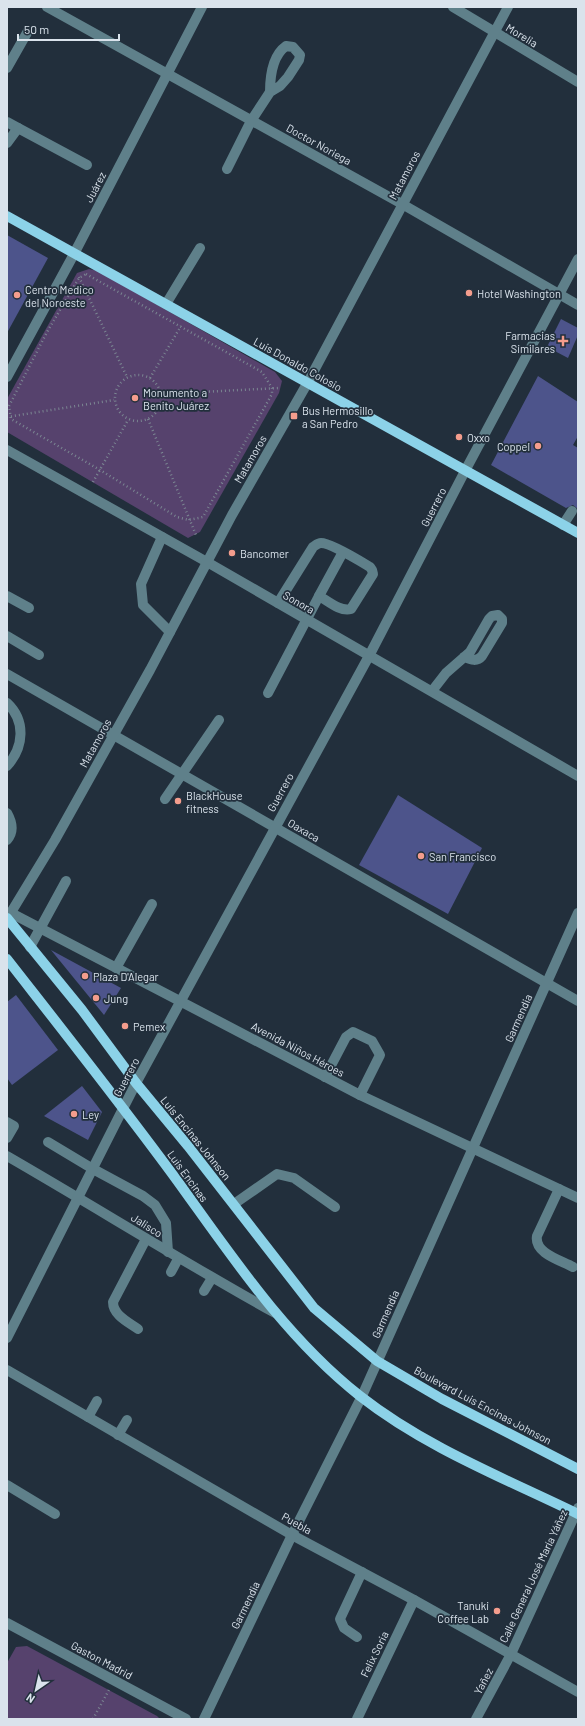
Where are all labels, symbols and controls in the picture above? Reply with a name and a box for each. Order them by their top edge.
scale bar [18,16,119,42]
street label: Morelia [504,21,540,49]
text: 50 m [24,22,49,36]
street label: Doctor Noriega [284,121,354,167]
street label: Matamoros [386,148,422,202]
street label: Juárez [82,169,108,204]
place label: Centro Medico del Noroeste [25,283,94,309]
place label: Hotel Washington [477,287,561,300]
marker: Hotel Washington [464,288,474,298]
marker: Centro Medico del Noroeste [12,290,22,300]
place label: Farmacias Similares [505,329,555,355]
street label: Luis Donaldo Colosio [252,334,344,394]
marker: Farmacias Similares [558,336,568,346]
place label: Monumento a Benito Juárez [143,386,209,412]
marker: Monumento a Benito Juárez [130,393,140,403]
place label: Bus Hermosillo a San Pedro [302,404,373,430]
marker: Bus Hermosillo a San Pedro [289,411,299,421]
place label: Oxxo [467,431,490,444]
marker: Oxxo [454,432,464,442]
street label: Matamoros [231,433,269,485]
place label: Coppel [497,440,530,453]
marker: Coppel [533,441,543,451]
street label: Guerrero [418,485,448,529]
place label: Bancomer [240,547,289,560]
marker: Bancomer [227,548,237,558]
street label: Sonora [281,588,317,616]
street label: Matamoros [76,717,114,769]
street label: Guerrero [264,770,296,814]
place label: BlackHouse fitness [186,789,243,815]
marker: BlackHouse fitness [173,796,183,806]
street label: Oaxaca [286,816,322,844]
place label: San Francisco [429,850,496,863]
marker: San Francisco [416,851,426,861]
place label: Plaza D'Alegar [93,970,159,983]
marker: Plaza D'Alegar [80,971,90,981]
place label: Jung [104,992,128,1005]
street label: Garmendia [502,992,534,1044]
marker: Jung [91,993,101,1003]
street label: Avenida Niños Héroes [249,1019,347,1079]
place label: Pemex [133,1020,165,1033]
marker: Pemex [120,1021,130,1031]
street label: Guerrero [110,1055,142,1099]
street label: Luis Encinas Johnson [158,1093,234,1183]
place label: Ley [82,1108,99,1121]
marker: Ley [69,1109,79,1119]
street label: Luis Encinas [165,1148,211,1204]
street label: Jalisco [129,1210,165,1240]
street label: Garmendia [369,1288,401,1340]
street label: Boulevard Luis Encinas Johnson [412,1363,554,1447]
street label: Calle General José María Yáñez [496,1507,570,1645]
street label: Puebla [280,1509,314,1537]
street label: Garmendia [228,1579,262,1631]
place label: Tanuki Coffee Lab [437,1599,489,1625]
marker: Tanuki Coffee Lab [492,1606,502,1616]
street label: Felix Soria [357,1629,391,1679]
street label: Gaston Madrid [69,1638,135,1682]
street label: Yañez [471,1665,495,1696]
north arrow [16,1670,56,1710]
text: N [23,1691,37,1706]

